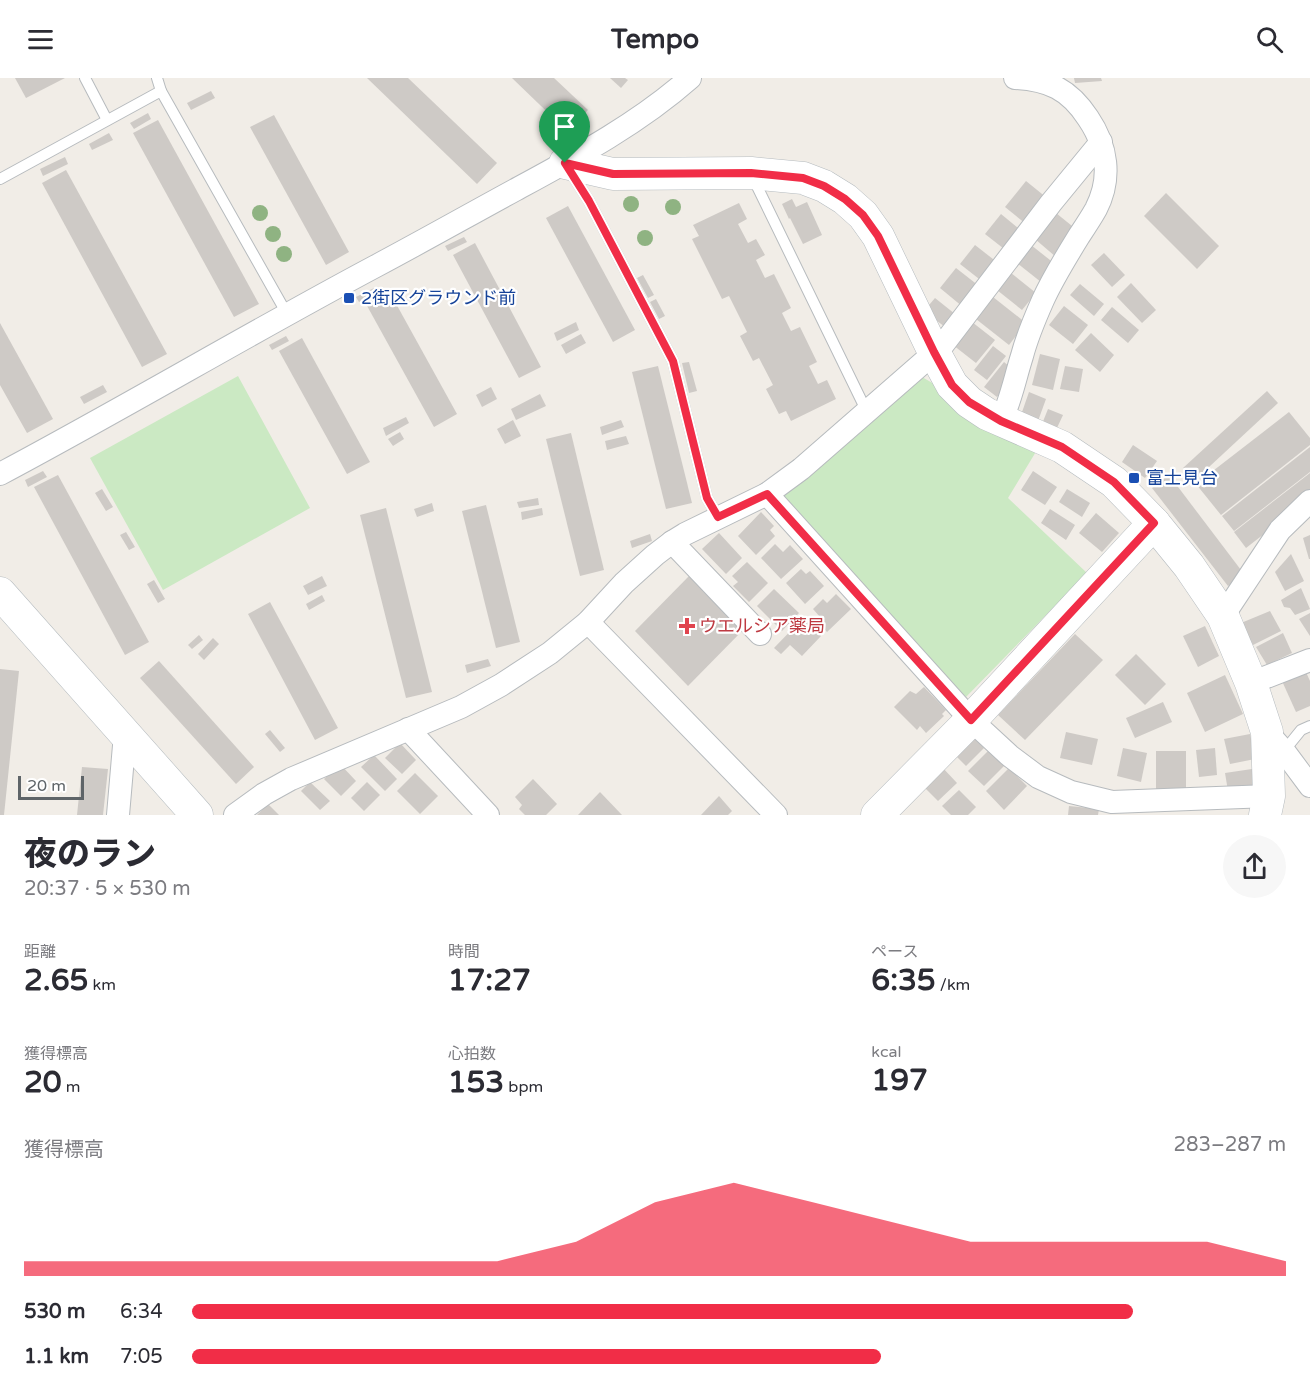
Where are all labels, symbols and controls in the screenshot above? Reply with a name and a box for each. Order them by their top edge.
icon: menu [24,23,57,56]
text: Tempo [611,23,699,56]
icon: search [1253,23,1286,56]
pin [539,101,590,163]
icon: arrive [548,110,581,143]
place label: 2街区グラウンド前 [361,287,516,309]
marker: 2街区グラウンド前 [342,291,356,305]
place label: 富士見台 [1146,467,1218,489]
marker: 富士見台 [1127,471,1141,485]
place label: ウエルシア薬局 [699,615,825,637]
marker: ウエルシア薬局 [680,619,694,633]
scale bar [18,773,84,800]
text: 20 m [27,776,66,796]
text: 夜のラン [24,835,156,874]
button: share [1223,835,1286,898]
text: 20:37 · 5 × 530 m [24,877,191,901]
text: 距離 [24,942,56,962]
text: 時間 [448,942,480,962]
text: ペース [871,942,919,962]
text: 2.65 [24,962,88,999]
text: 17:27 [448,962,531,999]
text: 6:35 [871,962,936,999]
text: km [88,975,116,995]
text: /km [936,975,970,995]
text: kcal [871,1042,901,1062]
text: 獲得標高 [24,1044,88,1064]
text: 心拍数 [448,1044,496,1064]
text: 197 [871,1062,928,1099]
text: 20 [24,1064,62,1101]
text: 153 [448,1064,504,1101]
text: m [62,1077,81,1097]
text: bpm [504,1077,543,1097]
text: 283–287 m [1173,1133,1286,1157]
text: 獲得標高 [24,1138,104,1162]
text: 530 m [24,1300,85,1324]
text: 6:34 [120,1300,163,1324]
text: 1.1 km [24,1345,89,1369]
text: 7:05 [120,1345,163,1369]

